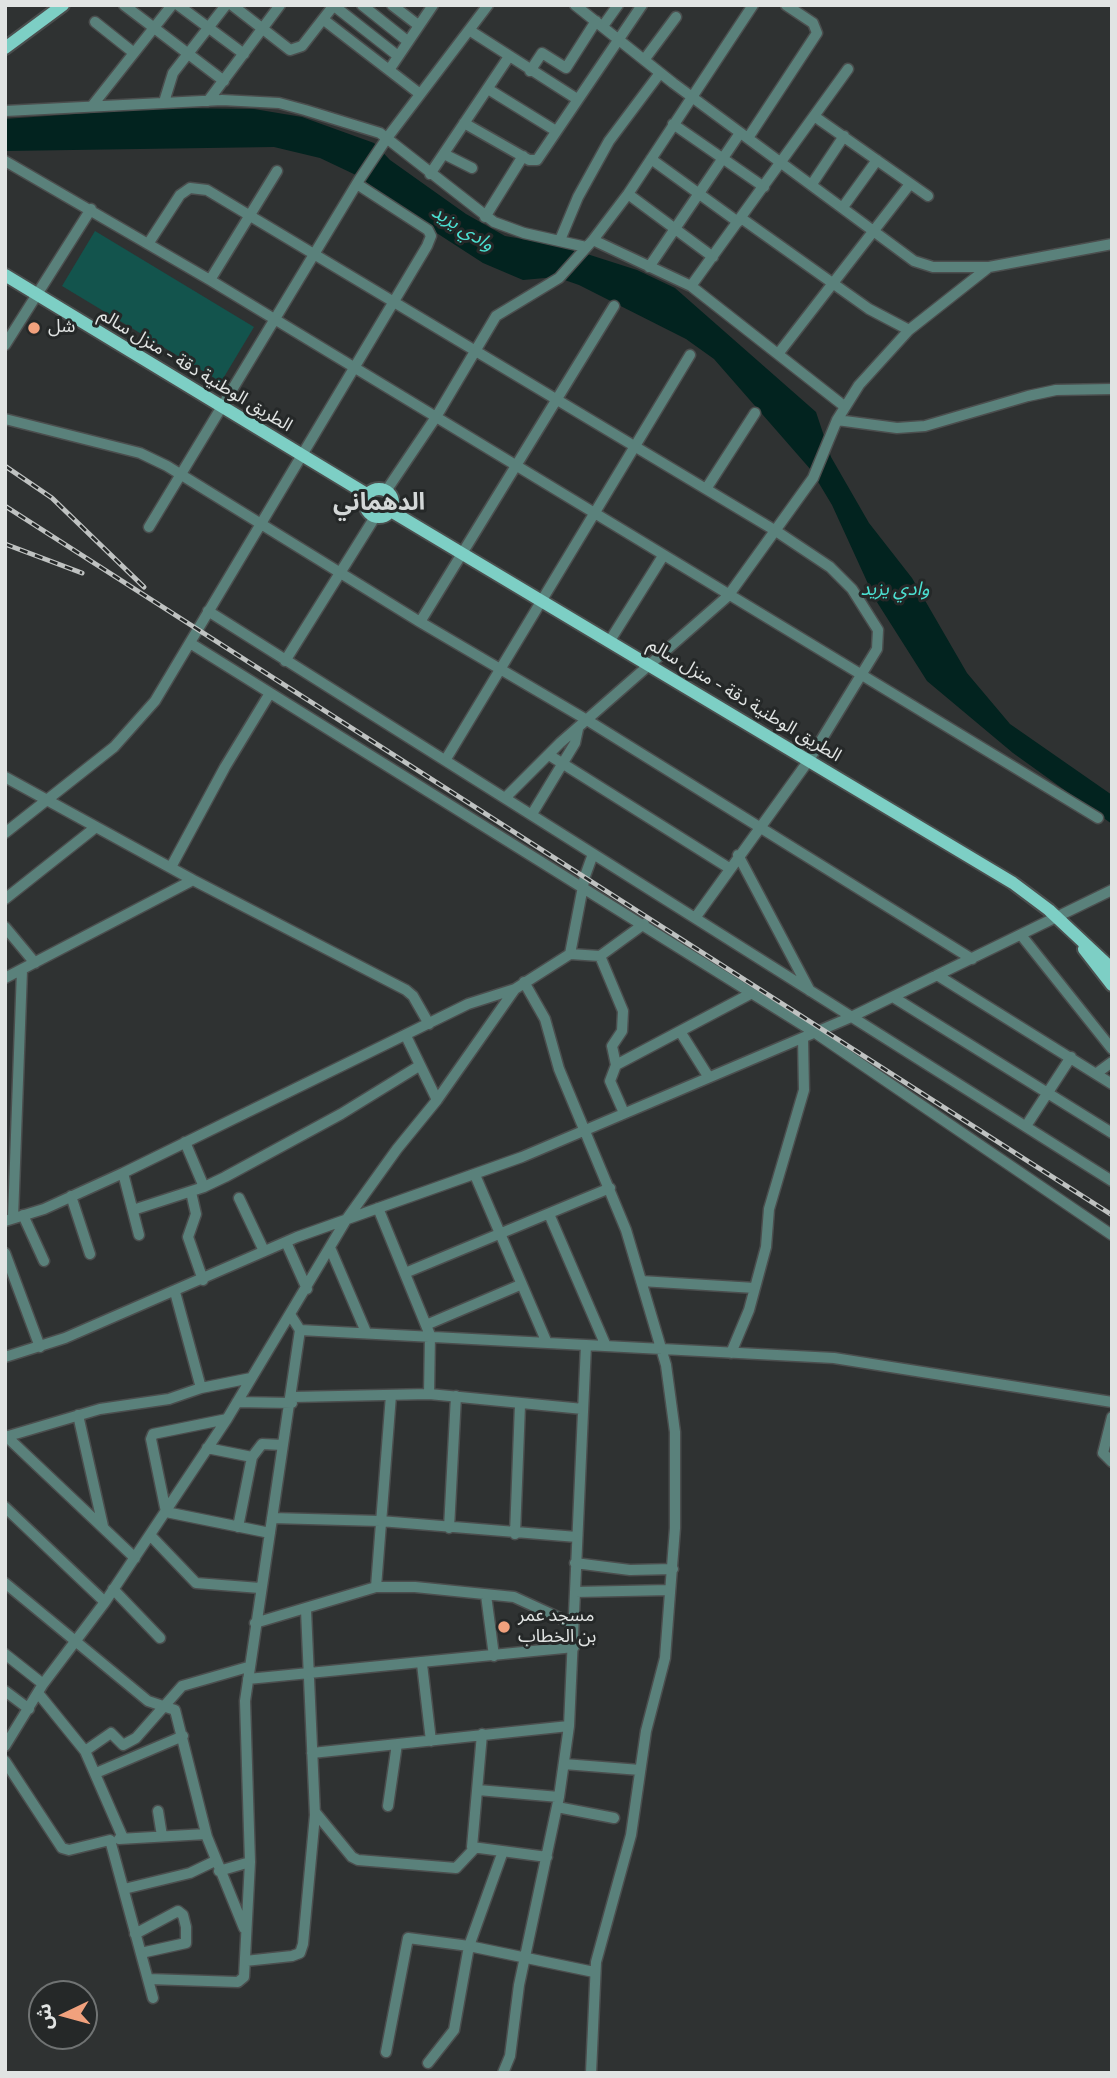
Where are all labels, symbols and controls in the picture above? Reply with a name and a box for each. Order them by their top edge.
water label: وادي يزيد [427,201,497,257]
street label: الطريق الوطنية دقة - منزل سالم [94,305,296,437]
place label: شل [48,317,75,339]
marker: شل [26,320,42,336]
district label: الدهماني [333,490,425,518]
water label: وادي يزيد [860,579,930,601]
street label: الطريق الوطنية دقة - منزل سالم [643,635,845,767]
place label: مسجد عمر بن الخطاب [518,1606,596,1648]
marker: مسجد عمر بن الخطاب [496,1619,512,1635]
north arrow [28,1980,98,2050]
text: ش [28,2002,59,2031]

